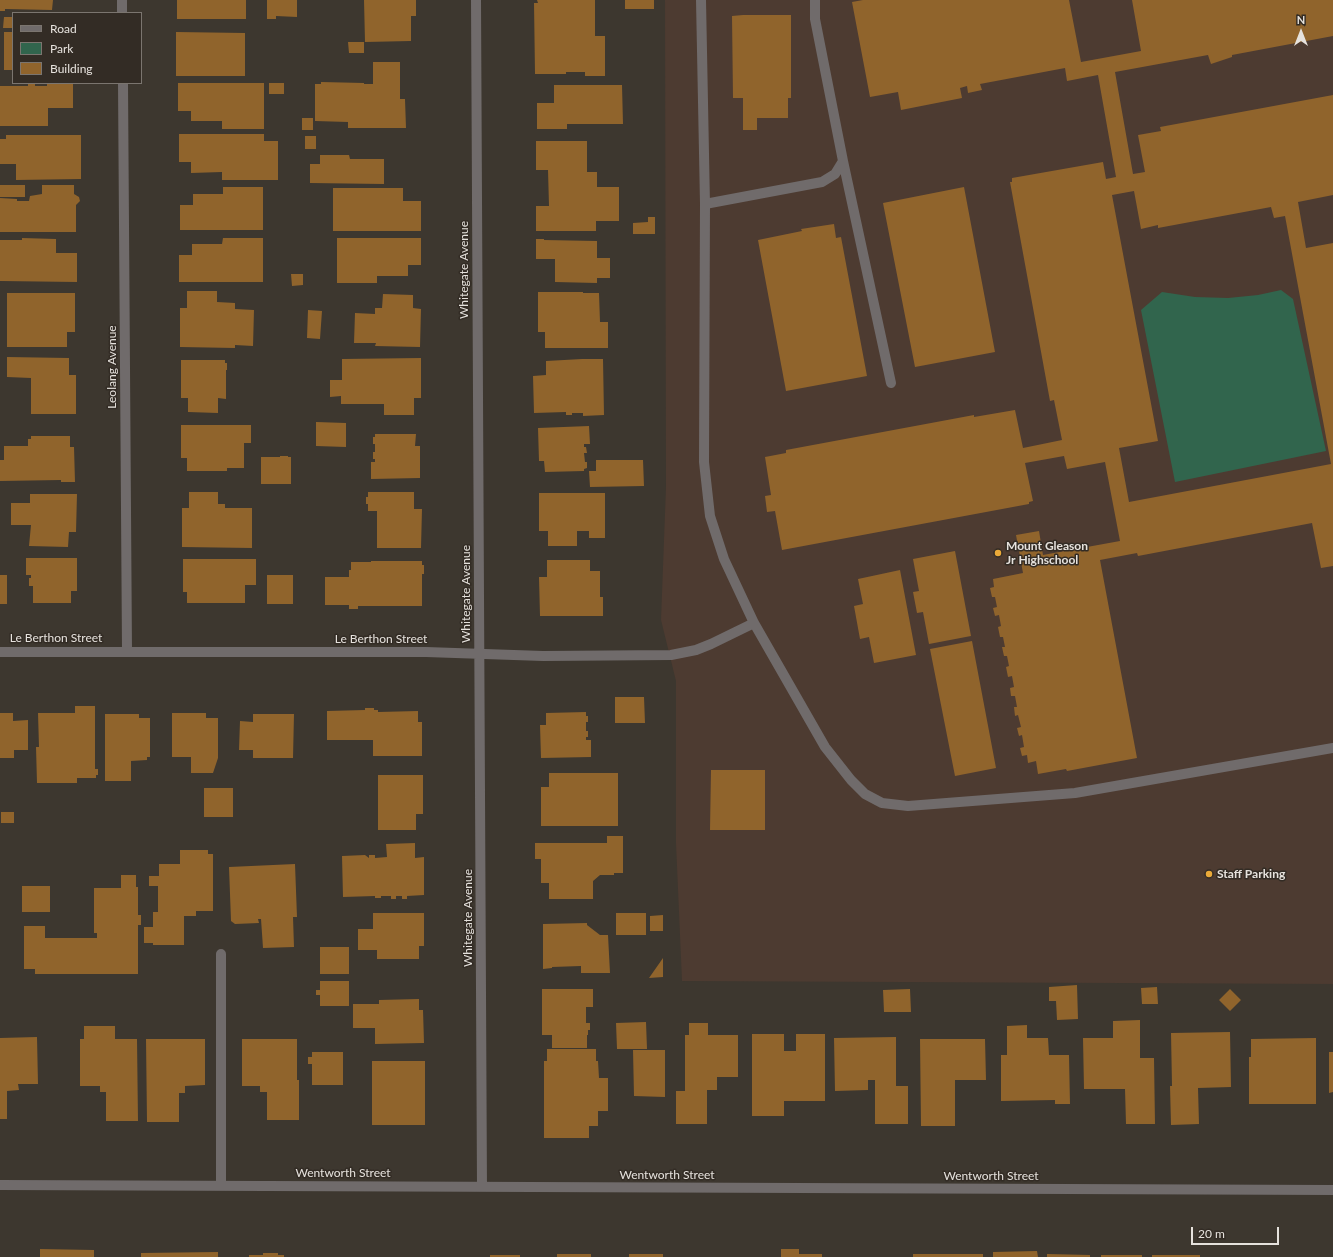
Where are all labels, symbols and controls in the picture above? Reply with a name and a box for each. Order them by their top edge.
legend [12,12,142,84]
north arrow [1281,12,1321,52]
text: N [1297,13,1305,26]
text: Road [50,21,77,36]
text: Park [50,41,73,56]
text: Building [50,61,93,76]
street label: Whitegate Avenue [457,221,471,319]
street label: Leolang Avenue [105,325,119,409]
place label: Mount Gleason Jr Highschool [1006,539,1088,567]
street label: Whitegate Avenue [459,545,473,643]
marker: Mount Gleason Jr Highschool [993,548,1003,558]
street label: Le Berthon Street [10,631,102,645]
street label: Le Berthon Street [335,632,427,646]
place label: Staff Parking [1217,867,1285,881]
street label: Whitegate Avenue [461,869,475,967]
marker: Staff Parking [1204,869,1214,879]
street label: Wentworth Street [295,1166,391,1180]
street label: Wentworth Street [619,1168,715,1182]
street label: Wentworth Street [943,1169,1039,1183]
scale bar [1193,1219,1281,1245]
text: 20 m [1198,1226,1225,1241]

